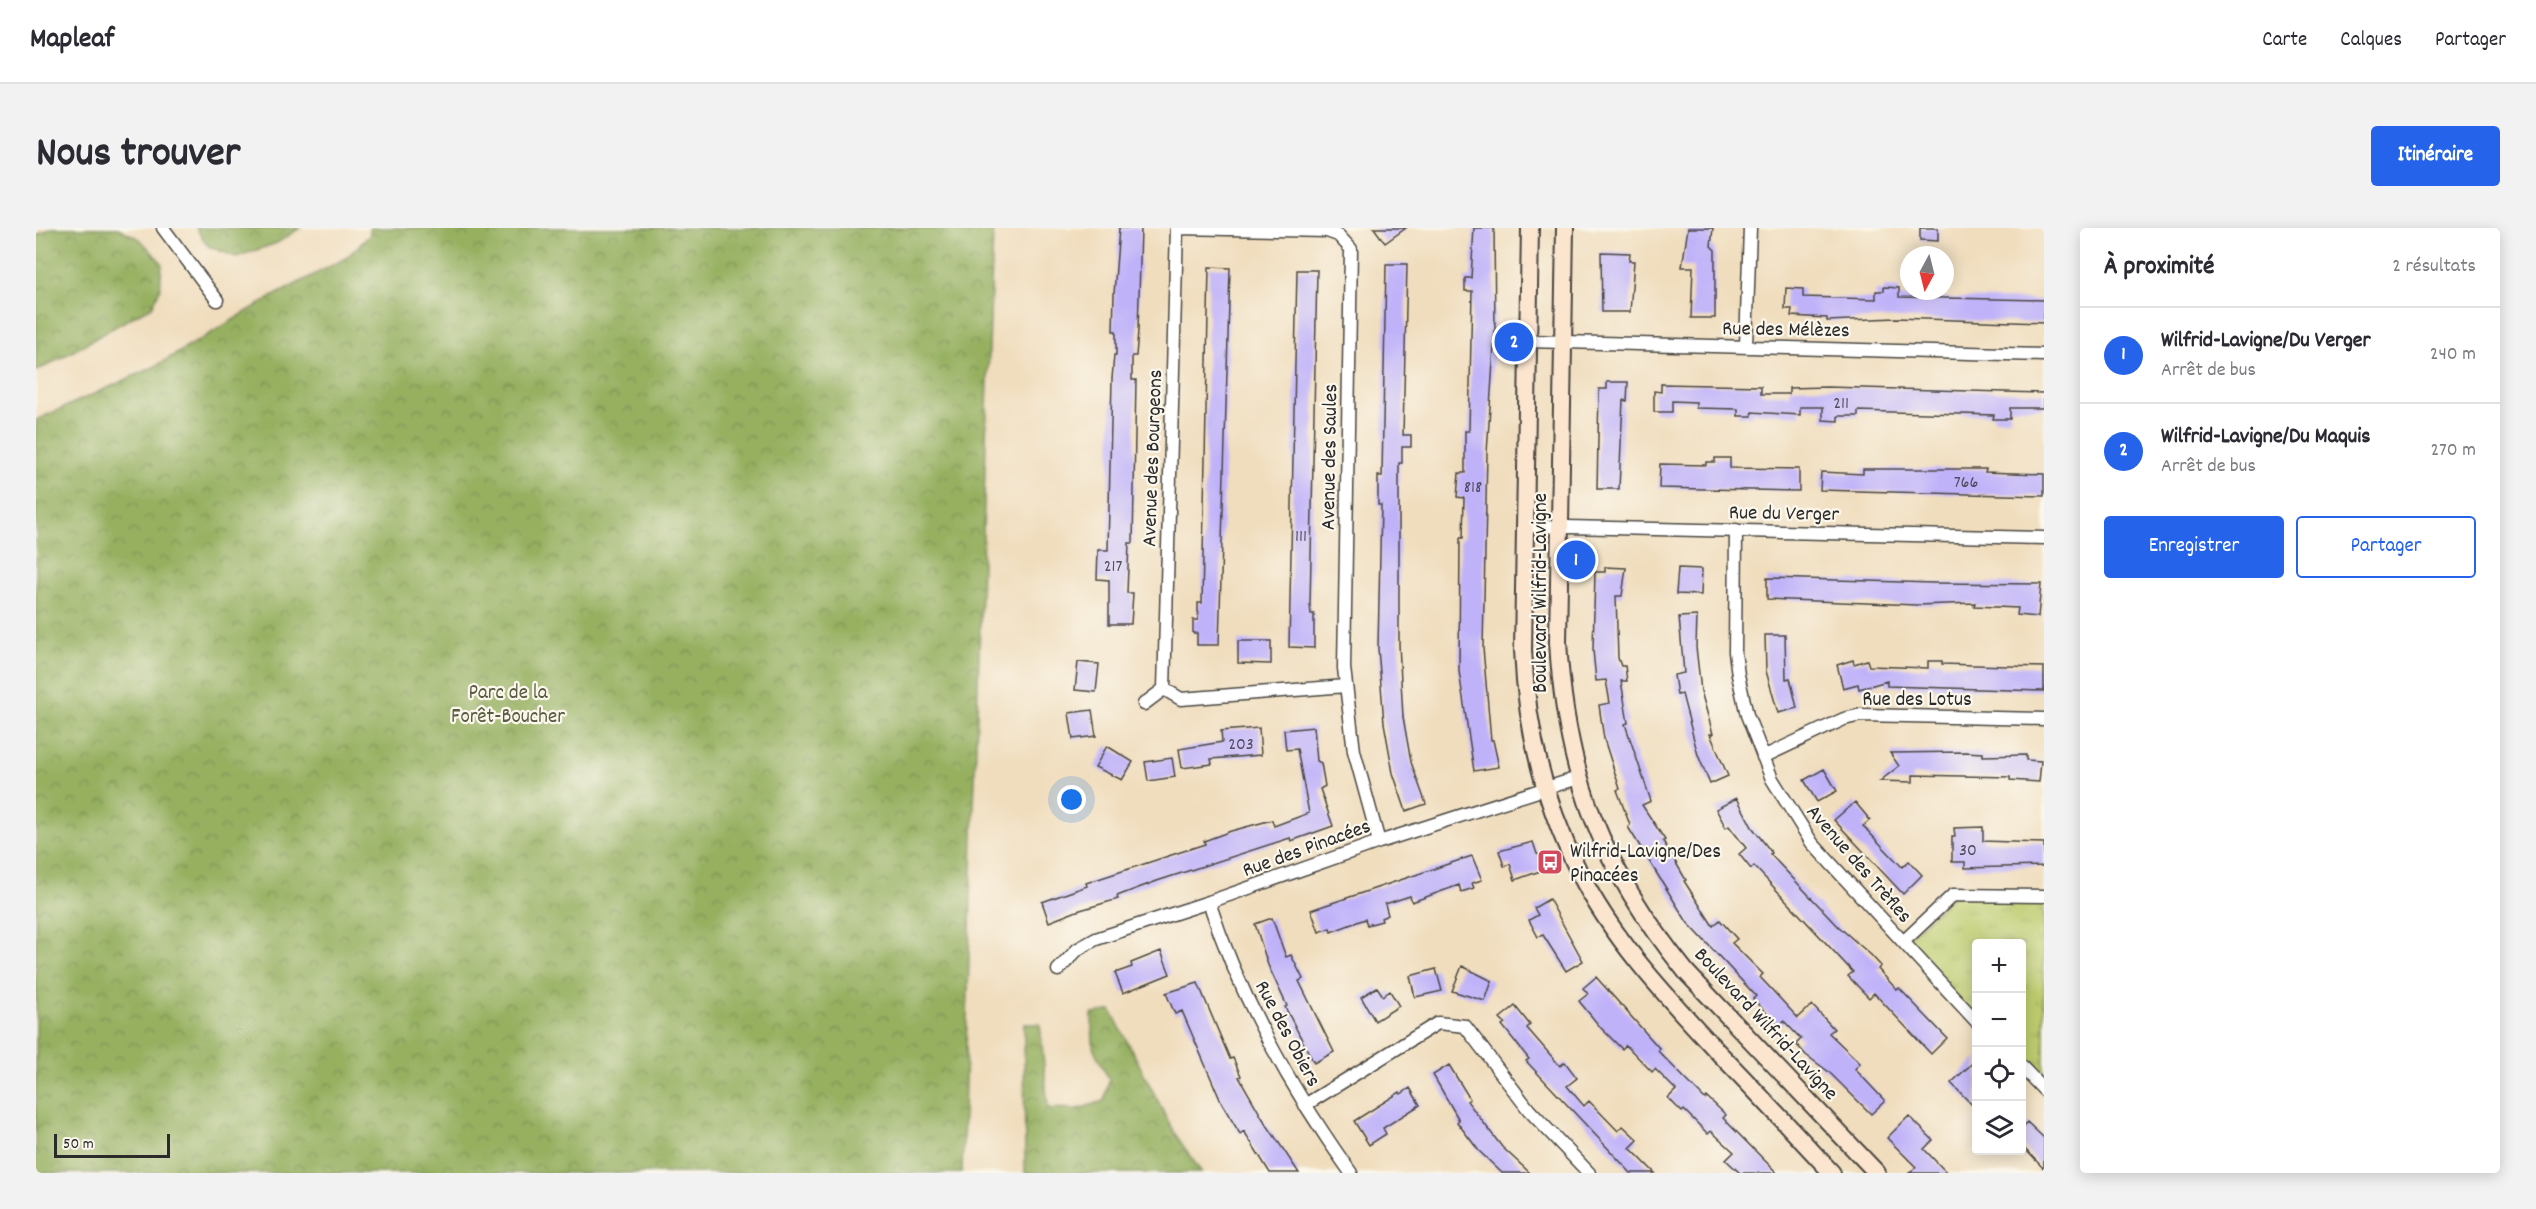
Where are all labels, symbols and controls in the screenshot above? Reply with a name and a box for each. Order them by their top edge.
text: Mapleaf [30,21,114,61]
text: Carte [2262,26,2307,56]
text: Calques [2340,26,2402,56]
text: Partager [2435,26,2506,56]
text: Nous trouver [36,126,240,186]
button: Itinéraire [2371,126,2500,186]
north arrow [1900,246,1954,300]
text: À proximité [2104,249,2214,286]
text: 2 résultats [2392,253,2476,281]
street label: Rue des Mélèzes [1722,315,1850,347]
pin: 2 [1494,320,1534,364]
text: Wilfrid-Lavigne/Du Verger [2161,326,2371,357]
text: 1 [2121,341,2126,369]
text: 240 m [2430,341,2476,369]
text: Arrêt de bus [2161,357,2256,385]
street label: Avenue des Bourgeons [1136,369,1172,547]
street label: Avenue des Saules [1315,384,1347,530]
house number: 211 [1833,392,1849,417]
text: Wilfrid-Lavigne/Du Maquis [2161,422,2371,453]
text: 2 [2119,437,2128,465]
text: 270 m [2430,437,2476,465]
text: Arrêt de bus [2161,453,2256,481]
house number: 766 [1954,471,1978,496]
house number: 818 [1464,476,1482,501]
street label: Boulevard Wilfrid-Lavigne [1527,493,1557,693]
street label: Rue du Verger [1728,499,1840,531]
button: Enregistrer [2104,516,2284,578]
button: Partager [2296,516,2476,578]
house number: 111 [1295,525,1307,550]
pin: 1 [1556,538,1596,582]
house number: 217 [1104,555,1122,580]
park label: Parc de la Forêt-Boucher [451,679,565,733]
street label: Rue des Lotus [1862,686,1972,716]
house number: 203 [1228,733,1254,758]
your location [1057,785,1086,814]
street label: Avenue des Trèfles [1798,799,1918,931]
street label: Rue des Pinacées [1239,813,1375,887]
place label: Wilfrid-Lavigne/Des Pinacées [1570,838,1721,892]
house number: 30 [1959,839,1977,864]
bus stop icon: Wilfrid-Lavigne/Des Pinacées [1535,847,1565,877]
map controls [1972,939,2026,1155]
button: + [1972,939,2026,993]
street label: Boulevard Wilfrid-Lavigne [1686,942,1844,1108]
street label: Rue des Obiers [1246,976,1327,1093]
button: − [1972,993,2026,1047]
button: locate [1972,1047,2026,1101]
button: layers [1972,1101,2026,1155]
scale bar [54,1131,170,1158]
text: 50 m [63,1133,94,1156]

